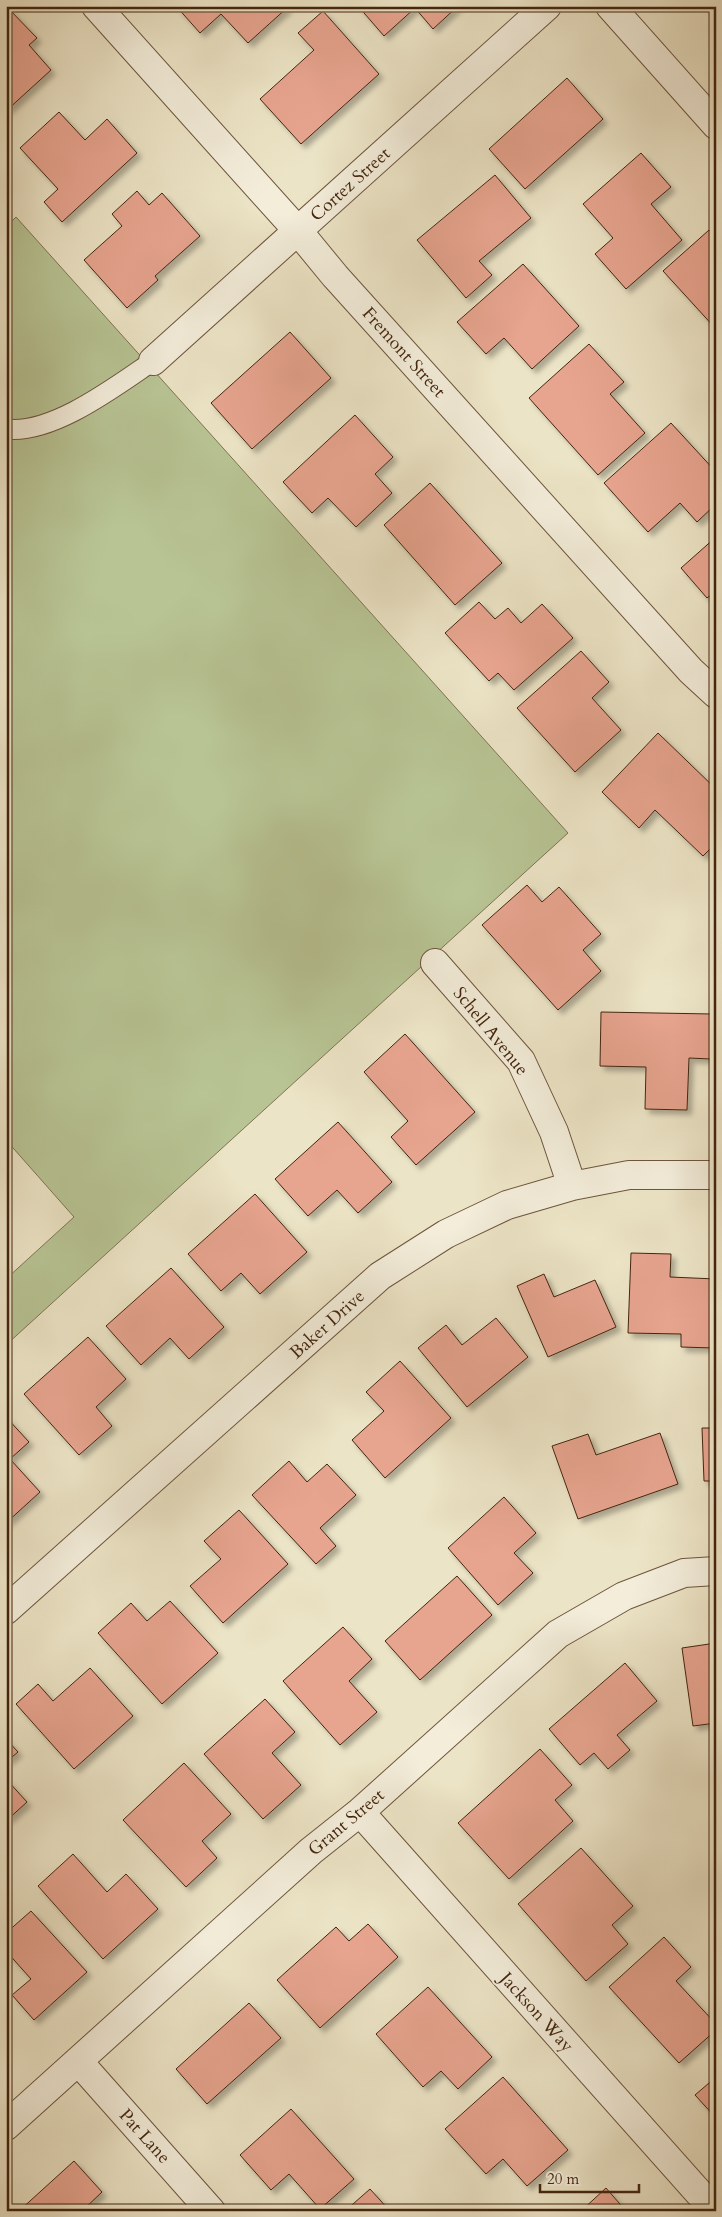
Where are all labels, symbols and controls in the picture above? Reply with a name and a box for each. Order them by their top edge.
street label: Cortez Street [305,141,396,227]
street label: Fremont Street [356,302,451,403]
street label: Schell Avenue [447,982,534,1081]
street label: Baker Drive [285,1284,370,1365]
street label: Grant Street [303,1783,390,1862]
street label: Jackson Way [492,1965,580,2058]
street label: Pat Lane [113,2103,176,2169]
scale bar [540,2162,638,2194]
text: 20 m [547,2169,579,2189]

